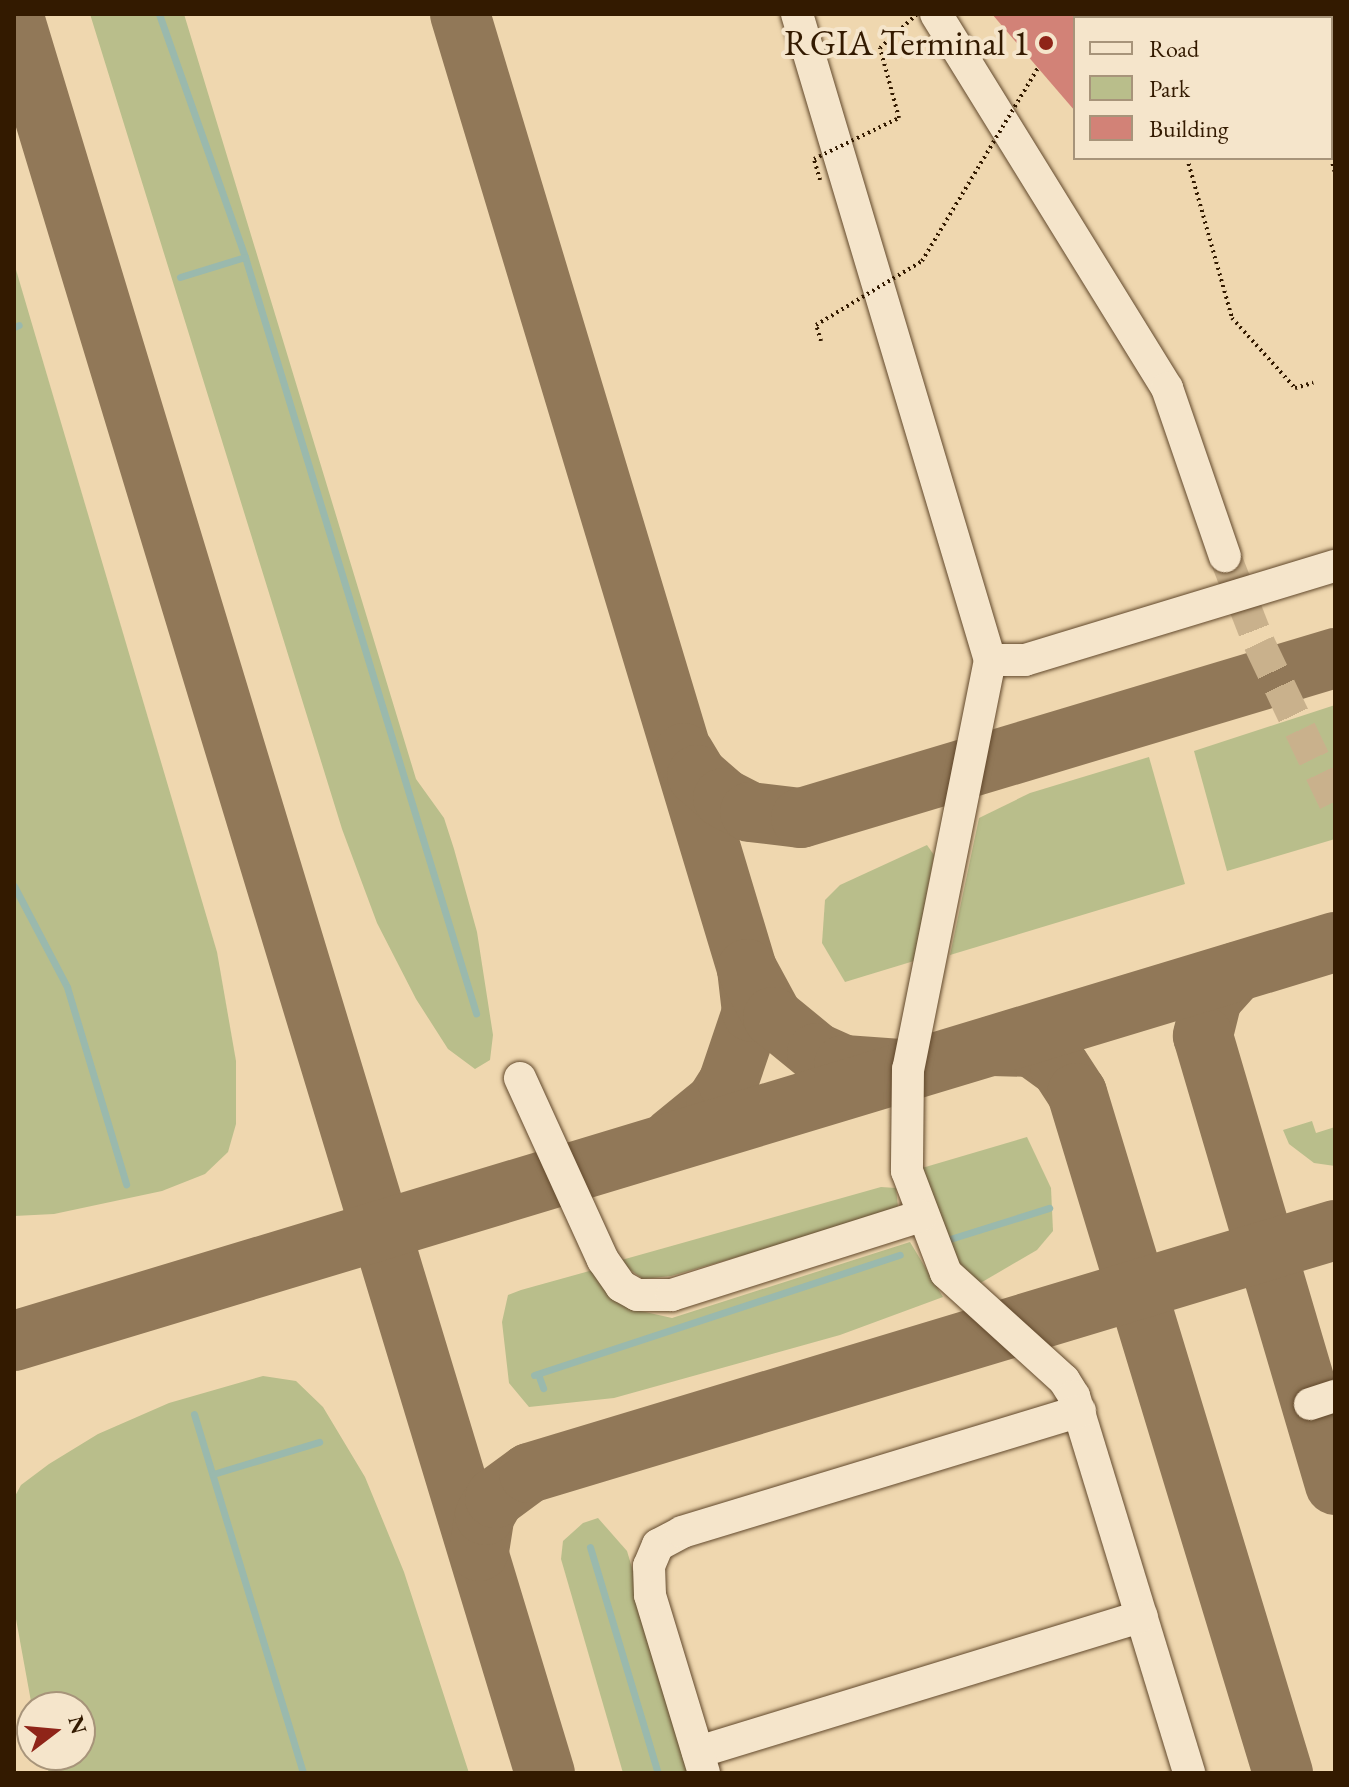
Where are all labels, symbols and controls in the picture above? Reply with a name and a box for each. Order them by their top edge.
legend [1073,16,1333,160]
place label: RGIA Terminal 1 [784,21,1030,65]
text: Road [1149,33,1199,64]
marker: RGIA Terminal 1 [1037,34,1055,52]
text: Park [1149,73,1190,104]
text: Building [1149,113,1229,144]
north arrow [16,1691,96,1771]
text: N [61,1712,94,1737]

